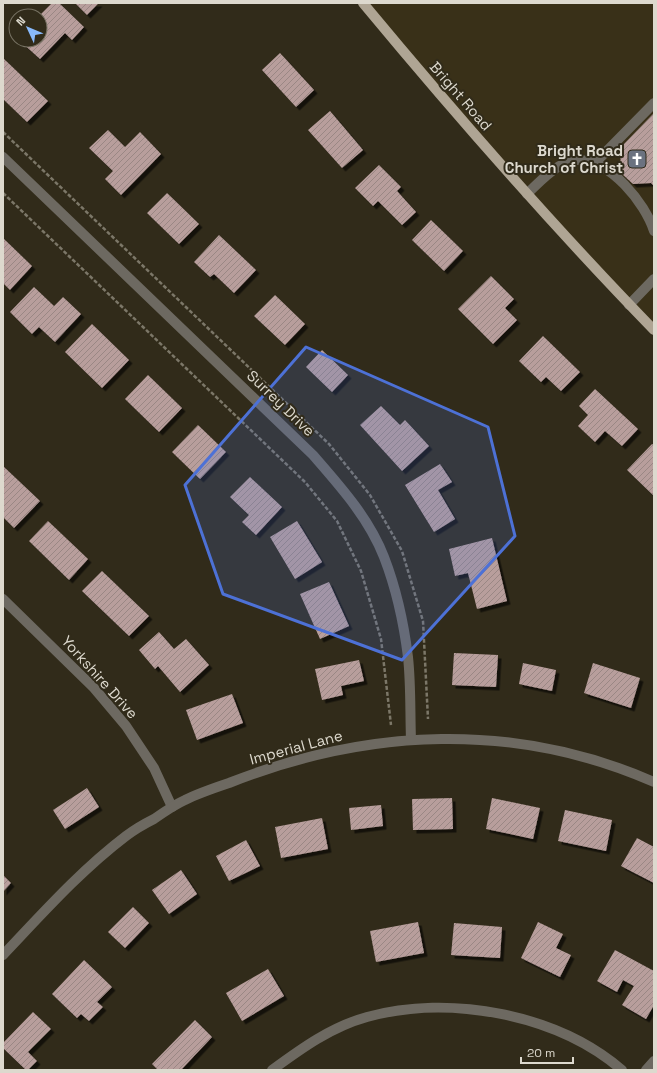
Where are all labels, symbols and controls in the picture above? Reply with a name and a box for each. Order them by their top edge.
north arrow [8,8,48,48]
text: N [13,14,28,29]
street label: Bright Road [426,58,496,134]
place label: Bright Road Church of Christ [505,141,623,177]
church icon: Bright Road Church of Christ [626,148,648,170]
street label: Surrey Drive [243,366,319,440]
street label: Yorkshire Drive [58,631,142,723]
street label: Imperial Lane [247,725,345,769]
scale bar [521,1039,573,1065]
text: 20 m [527,1045,555,1061]

